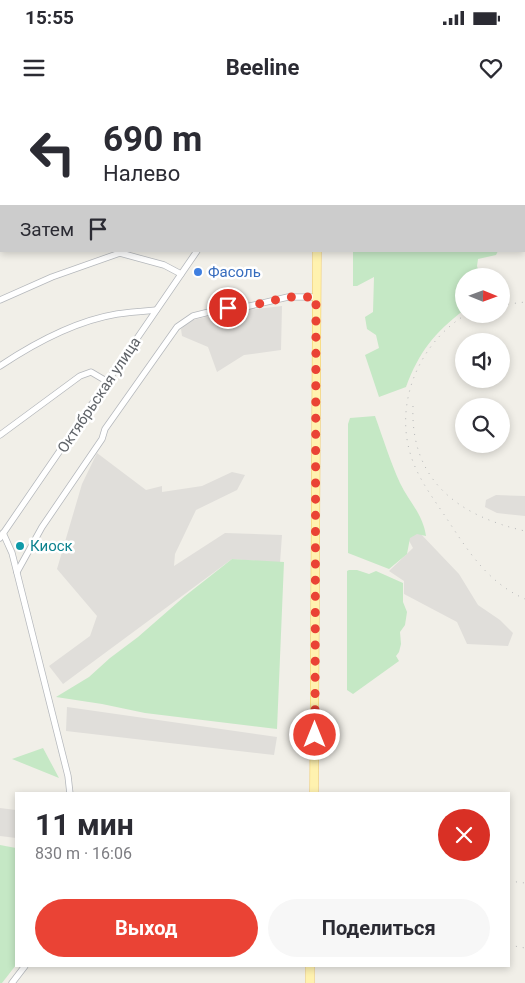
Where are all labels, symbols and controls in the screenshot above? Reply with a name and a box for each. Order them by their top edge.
text: 15:55 [25,6,74,29]
icon: menu [20,54,48,82]
icon: heart [477,54,505,82]
text: Beeline [226,55,299,80]
text: 690 m [103,119,202,160]
icon: left [20,120,85,185]
text: Налево [103,161,180,186]
icon: arrive [84,215,112,243]
text: Затем [20,218,74,241]
place label: Фасоль [208,263,261,281]
marker: Фасоль [192,266,204,278]
north arrow [455,268,510,322]
map controls [455,268,510,453]
pin [207,287,249,329]
icon: arrive [214,294,242,322]
button: sound [455,333,510,388]
street label: Октябрьская улица [54,334,144,456]
button: search [455,398,510,453]
place label: Киоск [30,537,73,555]
marker: Киоск [14,540,26,552]
position arrow [288,708,340,760]
text: 11 мин [35,807,134,842]
button: close [438,809,490,861]
text: 830 m · 16:06 [35,844,132,863]
button: Выход [35,899,258,957]
button: Поделиться [268,899,490,957]

